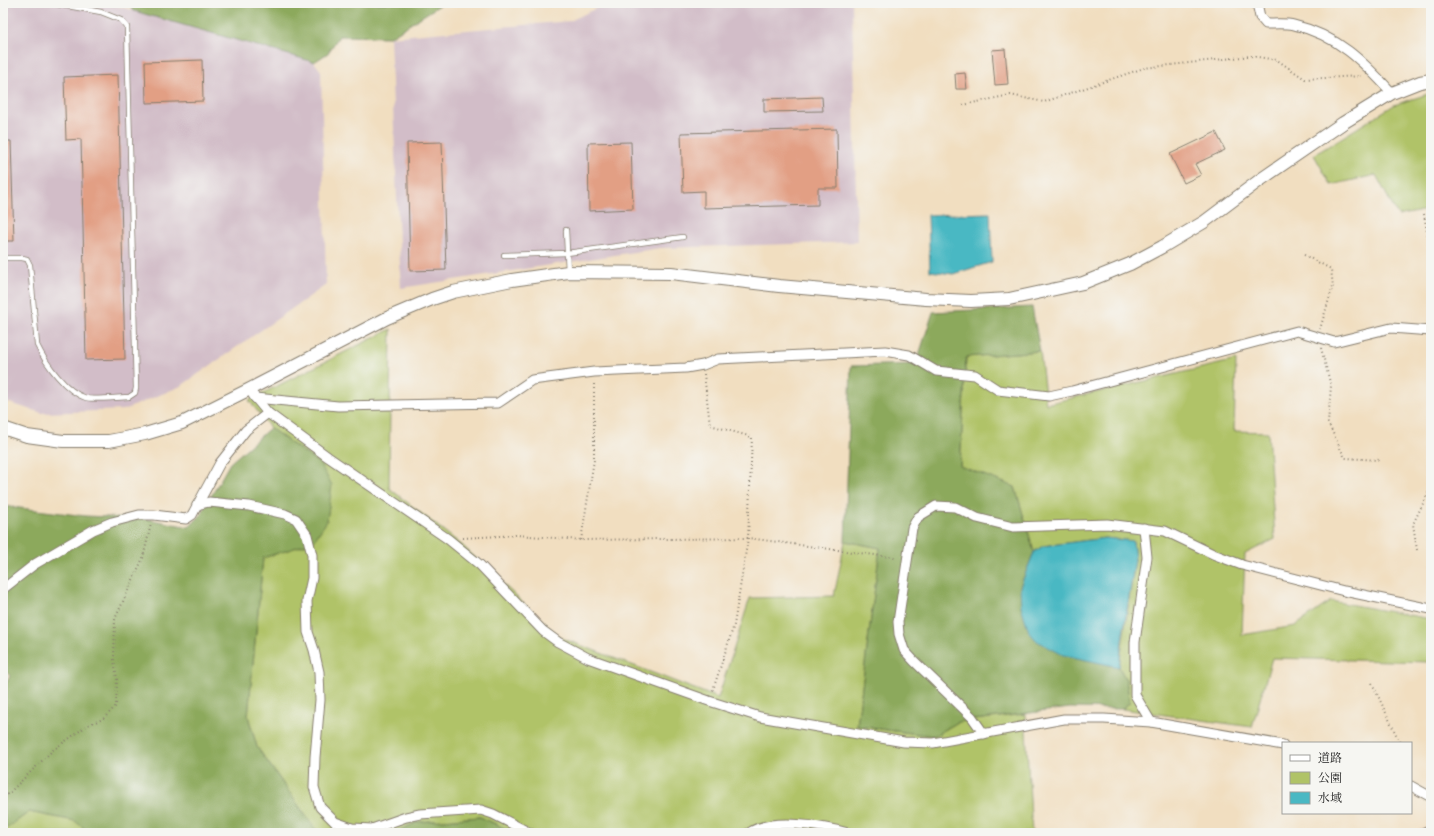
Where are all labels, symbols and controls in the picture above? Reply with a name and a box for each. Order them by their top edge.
legend [1282,742,1412,814]
text: 道路 [1318,751,1342,766]
text: 公園 [1318,771,1342,786]
text: 水域 [1318,791,1342,806]

